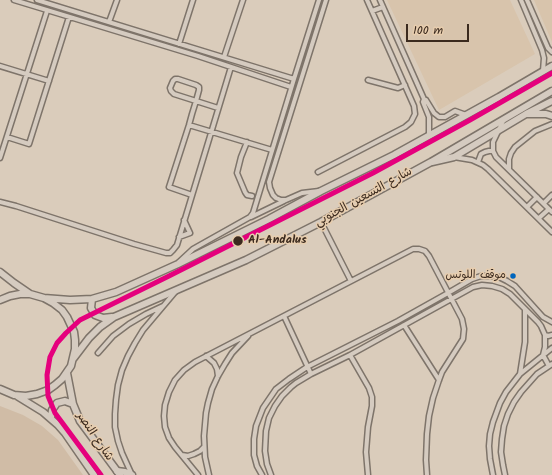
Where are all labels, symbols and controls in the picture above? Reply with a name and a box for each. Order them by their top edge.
scale bar [408,16,471,42]
text: 100 m [413,21,443,40]
street label: شارع التسعين الجنوبي [313,165,415,231]
marker: Al-Andalus [231,234,245,248]
place label: Al-Andalus [248,234,307,248]
place label: موقف اللوتس [446,269,506,283]
marker: موقف اللوتس [508,271,518,281]
street label: شارع النصر [72,410,116,464]

